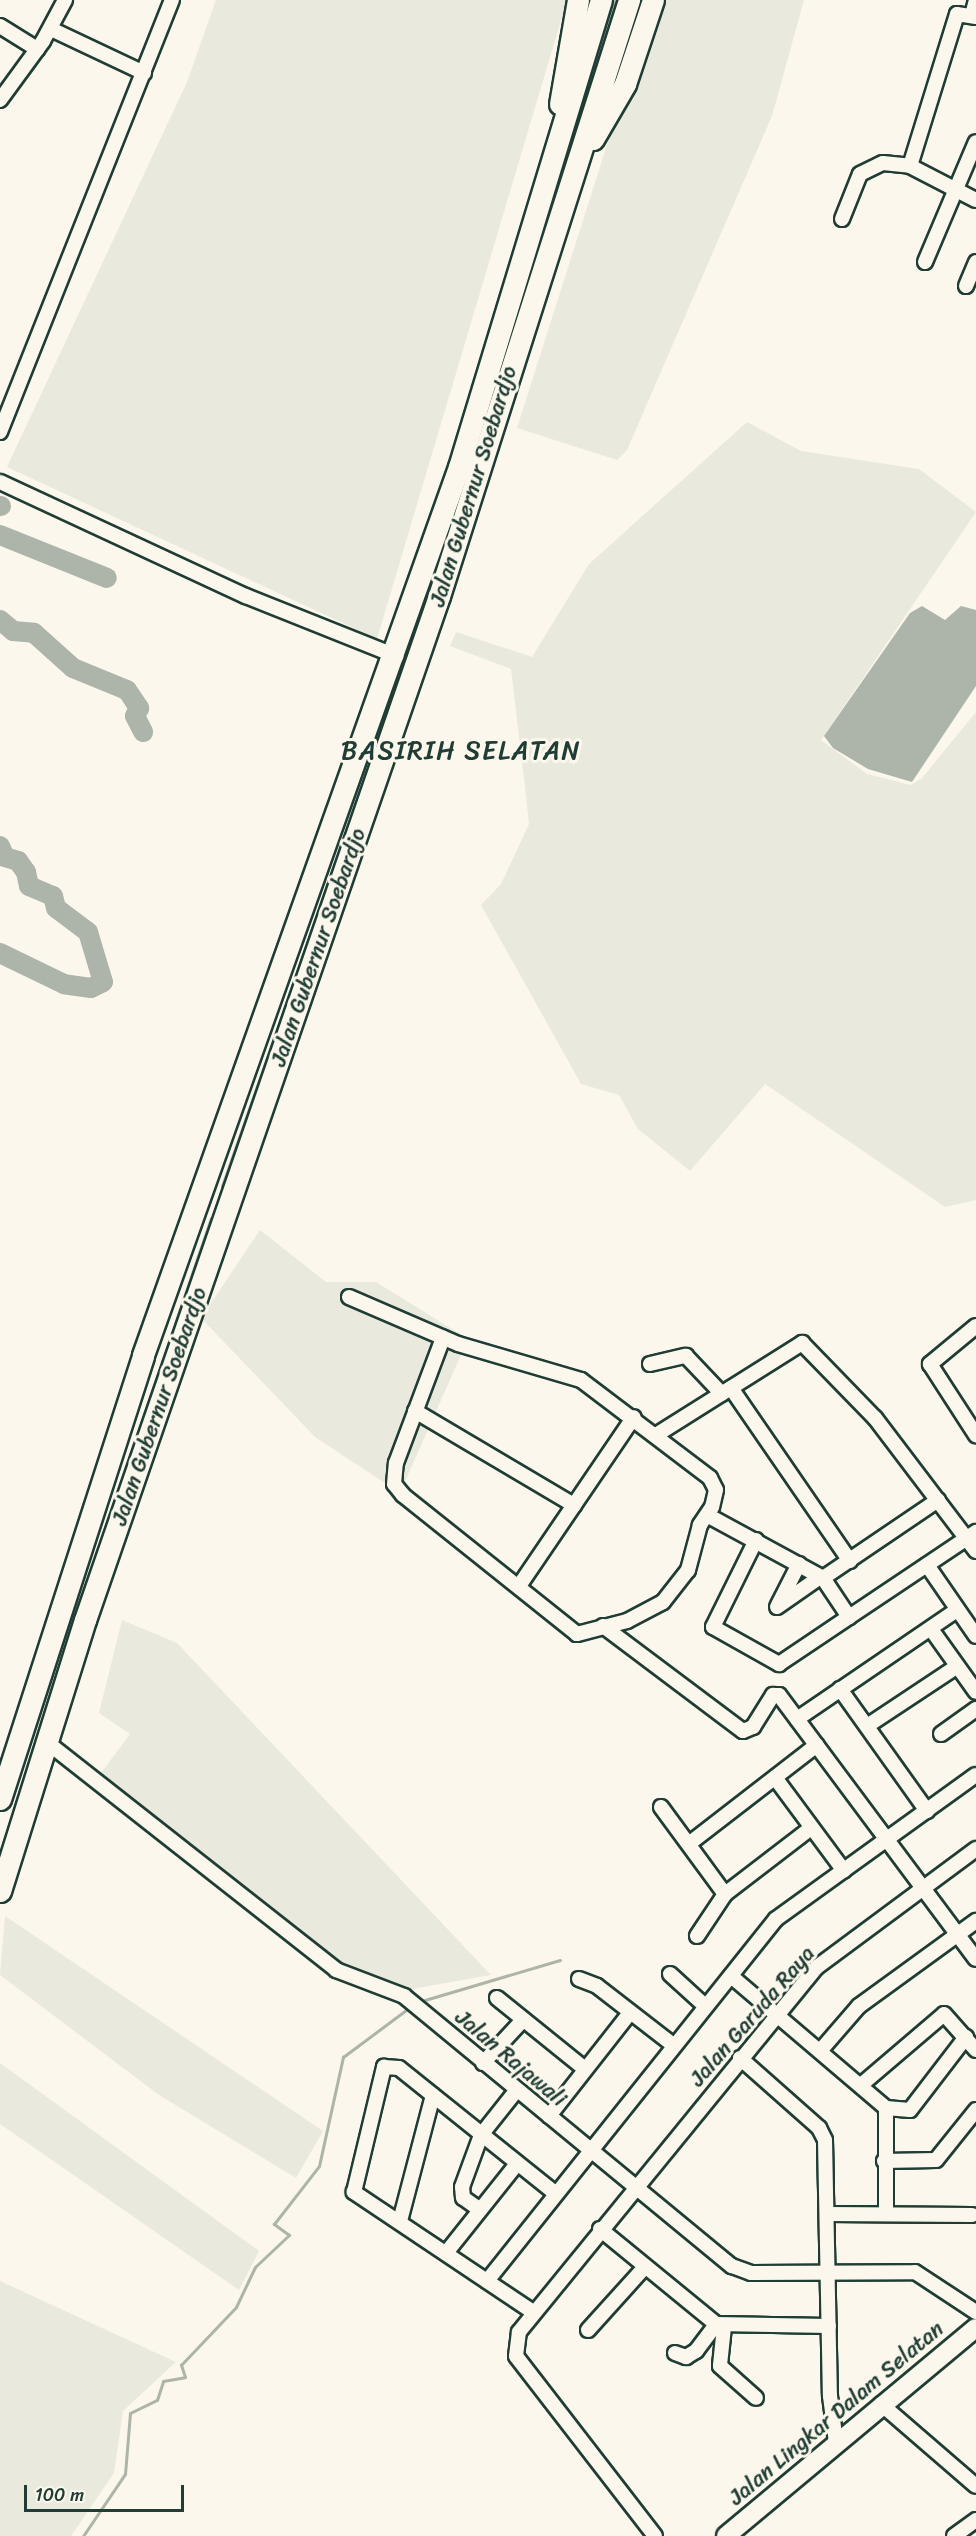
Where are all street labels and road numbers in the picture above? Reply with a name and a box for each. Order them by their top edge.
street label: Jalan Gubernur Soebardjo [424,362,522,610]
street label: Jalan Gubernur Soebardjo [265,824,371,1070]
street label: Jalan Gubernur Soebardjo [106,1283,212,1529]
street label: Jalan Garuda Raya [684,1941,820,2091]
street label: Jalan Rajawali [450,2004,572,2112]
street label: Jalan Lingkar Dalam Selatan [723,2315,949,2511]

